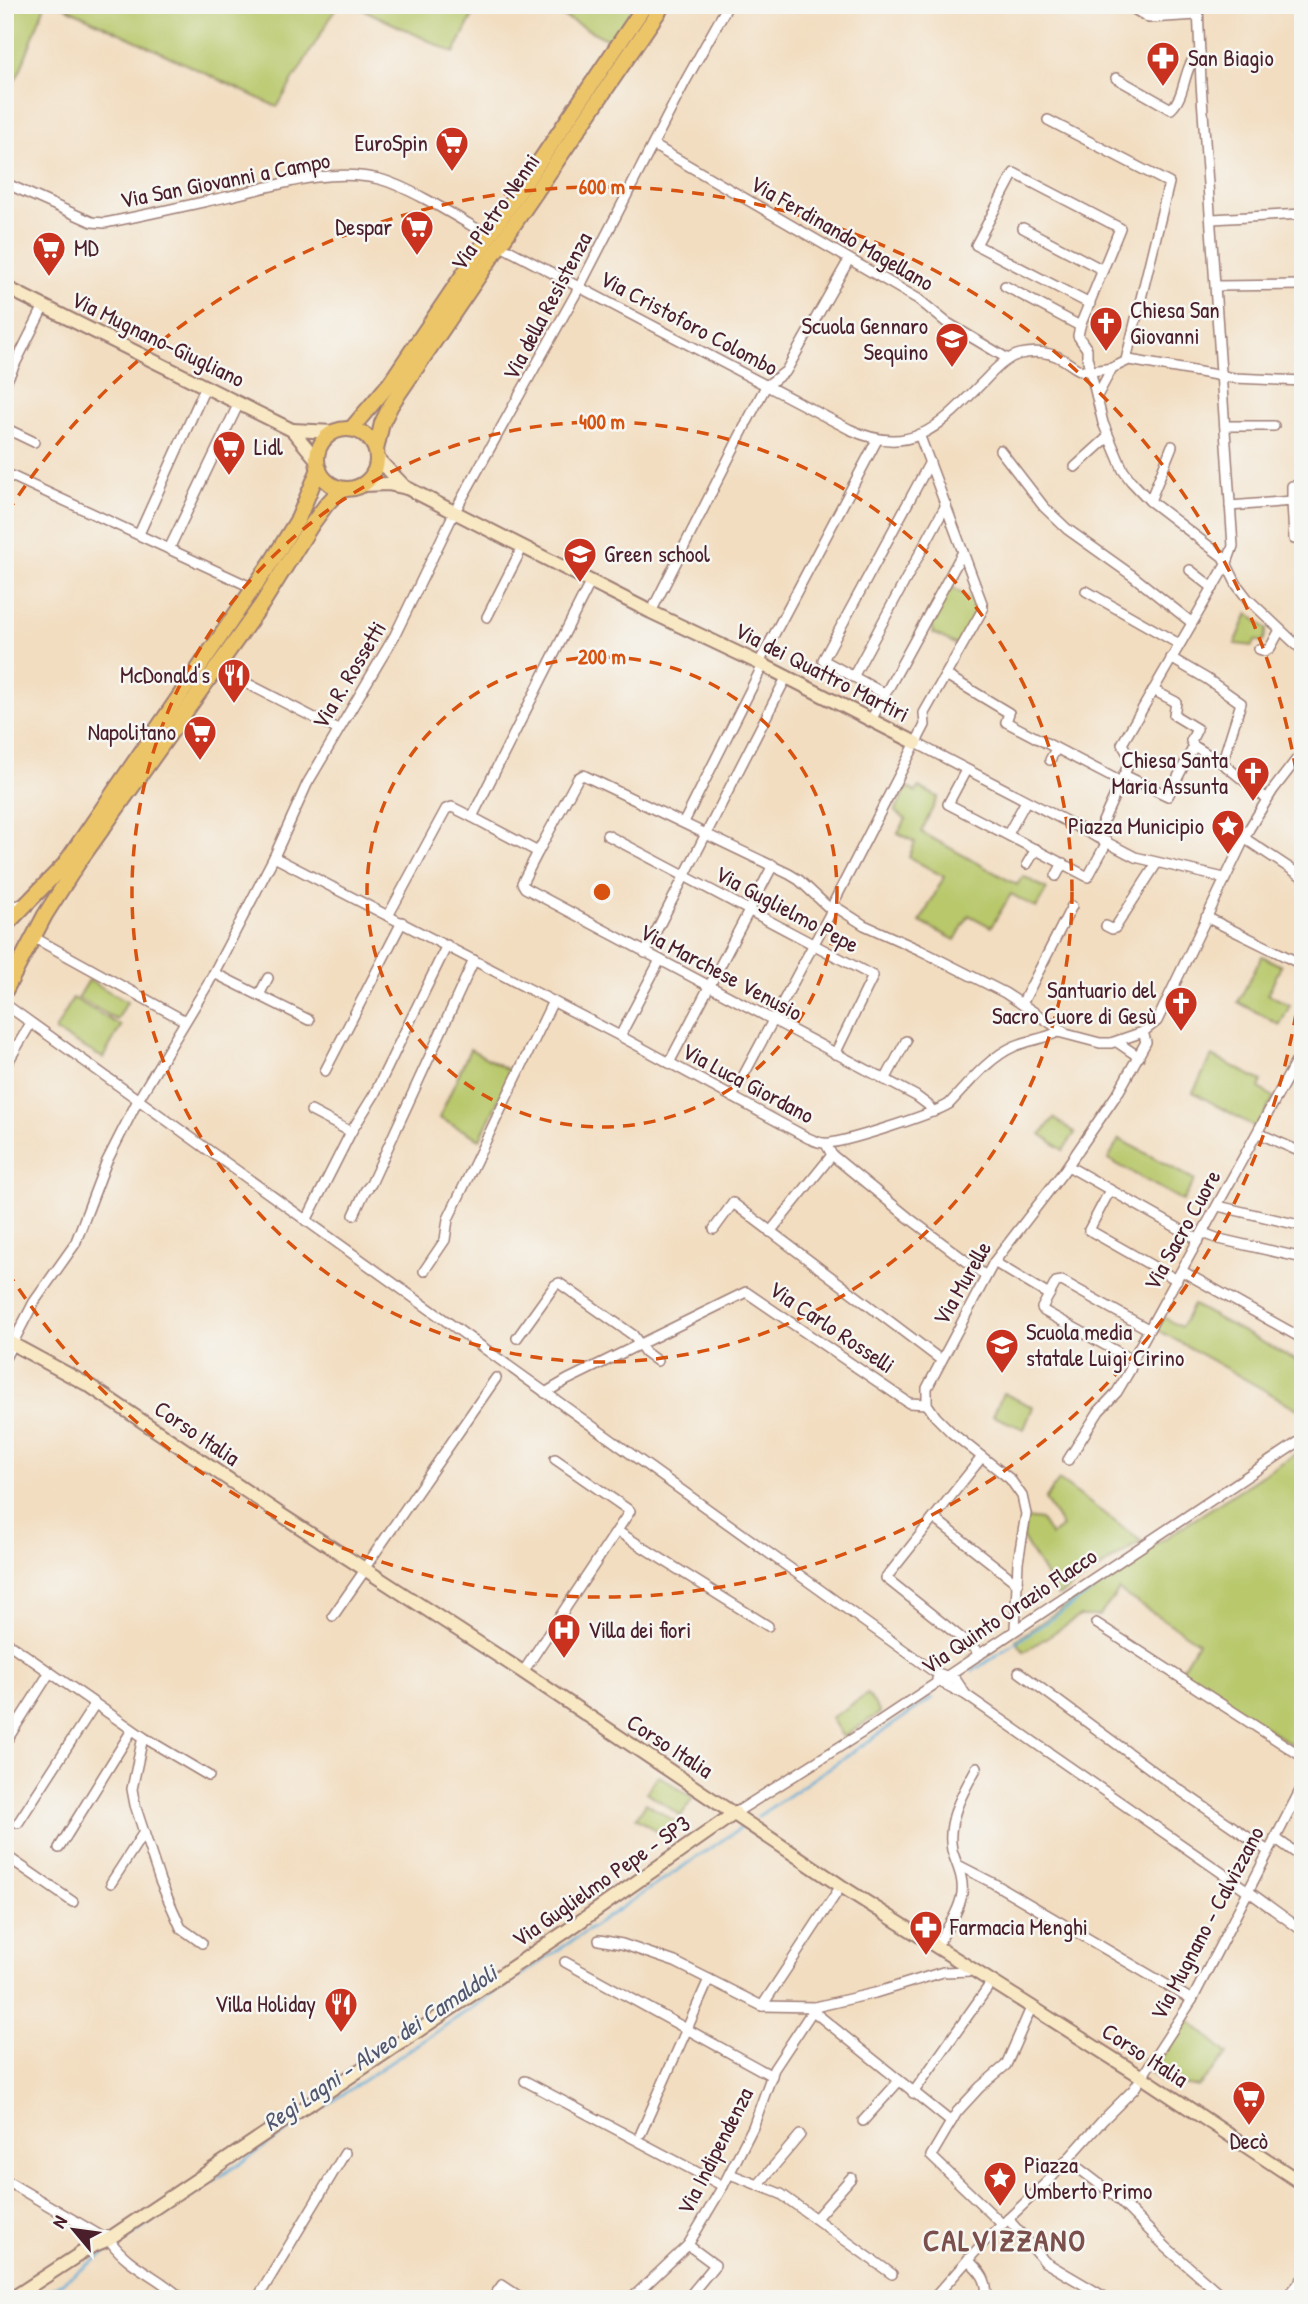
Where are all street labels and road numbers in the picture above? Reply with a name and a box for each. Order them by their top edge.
street label: Via San Giovanni a Campo [117,144,333,215]
street label: Via Pietro Nenni [443,147,546,276]
street label: Via Ferdinando Magellano [745,167,940,298]
street label: Via della Resistenza [494,226,599,385]
street label: Via Cristoforo Colombo [595,262,784,383]
street label: Via Mugnano-Giugliano [66,283,250,394]
street label: Via dei Quattro Martiri [730,614,915,729]
street label: Via R. Rossetti [304,615,393,734]
street label: Via Guglielmo Pepe [710,858,865,960]
street label: Via Marchese Venusio [635,916,808,1027]
street label: Via Luca Giordano [677,1035,820,1130]
street label: Via Sacro Cuore [1136,1164,1227,1296]
street label: Via Murelle [925,1235,998,1330]
street label: Via Carlo Rosselli [763,1273,901,1380]
street label: Corso Italia [149,1393,246,1472]
street label: Via Quinto Orazio Flacco [915,1540,1103,1681]
street label: Corso Italia [621,1706,719,1785]
street label: Via Guglielmo Pepe - SP3 [506,1807,696,1954]
street label: Via Mugnano - Calvizzano [1142,1821,1271,2025]
street label: Corso Italia [1096,2015,1194,2094]
street label: Via Indipendenza [669,2082,760,2220]

